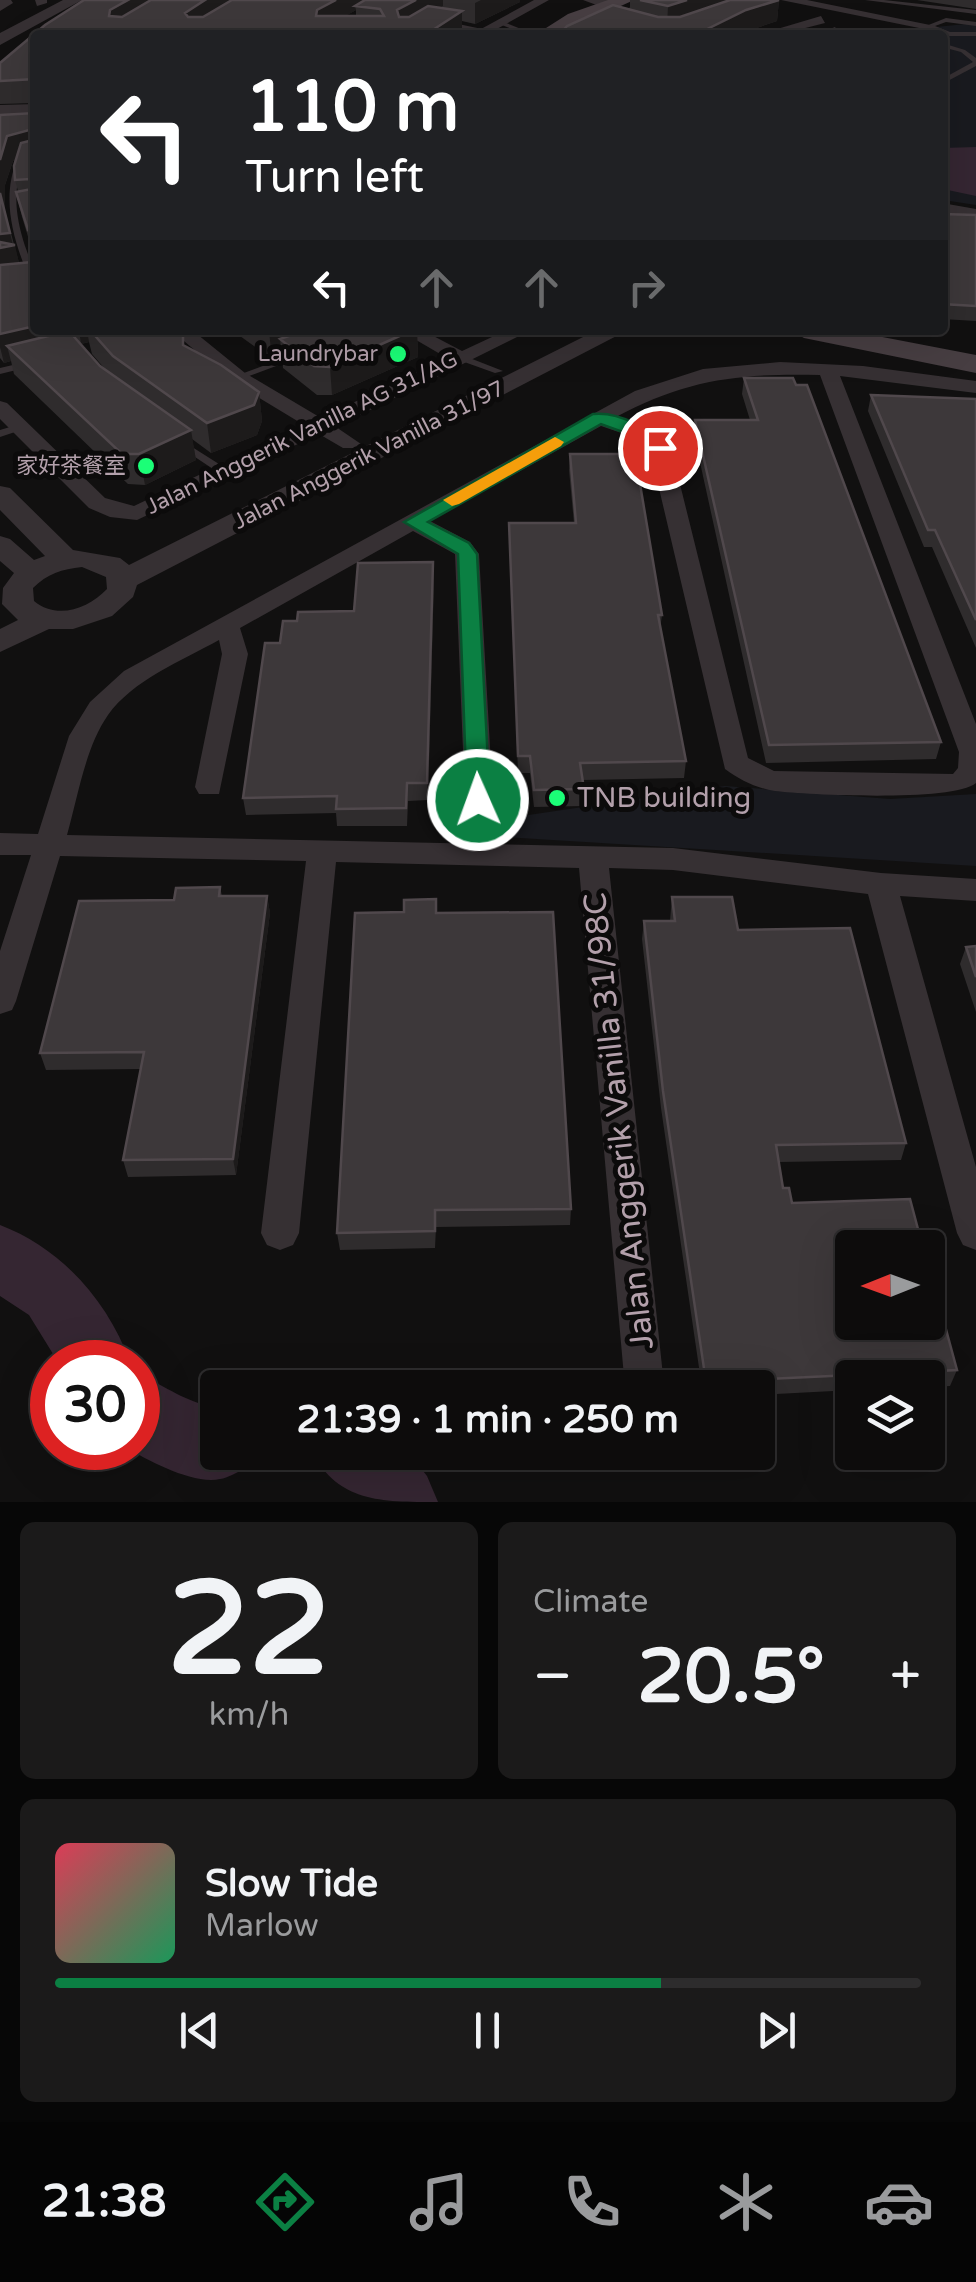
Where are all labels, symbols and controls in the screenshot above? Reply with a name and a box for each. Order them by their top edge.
text: 110 m [245,66,459,150]
icon: left [80,70,210,200]
text: Turn left [245,151,424,205]
icon: left [304,260,359,315]
icon: ahead [409,260,464,315]
icon: ahead [514,260,569,315]
icon: right [619,260,674,315]
place label: Laundrybar [257,341,379,367]
marker: Laundrybar [387,343,409,365]
street label: Jalan Anggerik Vanilla AG 31/AG [142,346,462,520]
street label: Jalan Anggerik Vanilla 31/97 [229,375,509,535]
pin [618,406,703,491]
icon: arrive [633,421,688,476]
place label: 家好茶餐室 [16,453,126,479]
marker: 家好茶餐室 [135,455,157,477]
position arrow [426,748,530,852]
place label: TNB building [577,781,751,815]
marker: TNB building [546,787,568,809]
street label: Jalan Anggerik Vanilla 31/98C [576,891,662,1351]
north arrow [835,1230,945,1340]
map controls [835,1230,945,1470]
speed limit sign: 30 [30,1340,160,1470]
button: layers [835,1360,945,1470]
text: 21:39 · 1 min · 250 m [296,1397,679,1443]
text: 22 [167,1553,331,1709]
text: Climate [533,1583,648,1621]
text: 20.5° [637,1632,825,1722]
text: − [533,1644,572,1710]
text: + [890,1644,921,1710]
text: km/h [209,1696,289,1734]
text: Slow Tide [205,1861,378,1907]
text: Marlow [205,1907,319,1945]
icon: previous [172,2003,227,2058]
icon: pause [460,2003,515,2058]
icon: next [749,2003,804,2058]
icon: directions [250,2167,320,2237]
icon: music [404,2167,474,2237]
icon: phone [557,2167,627,2237]
icon: climate [711,2167,781,2237]
icon: car [864,2167,934,2237]
text: 21:38 [42,2175,167,2229]

